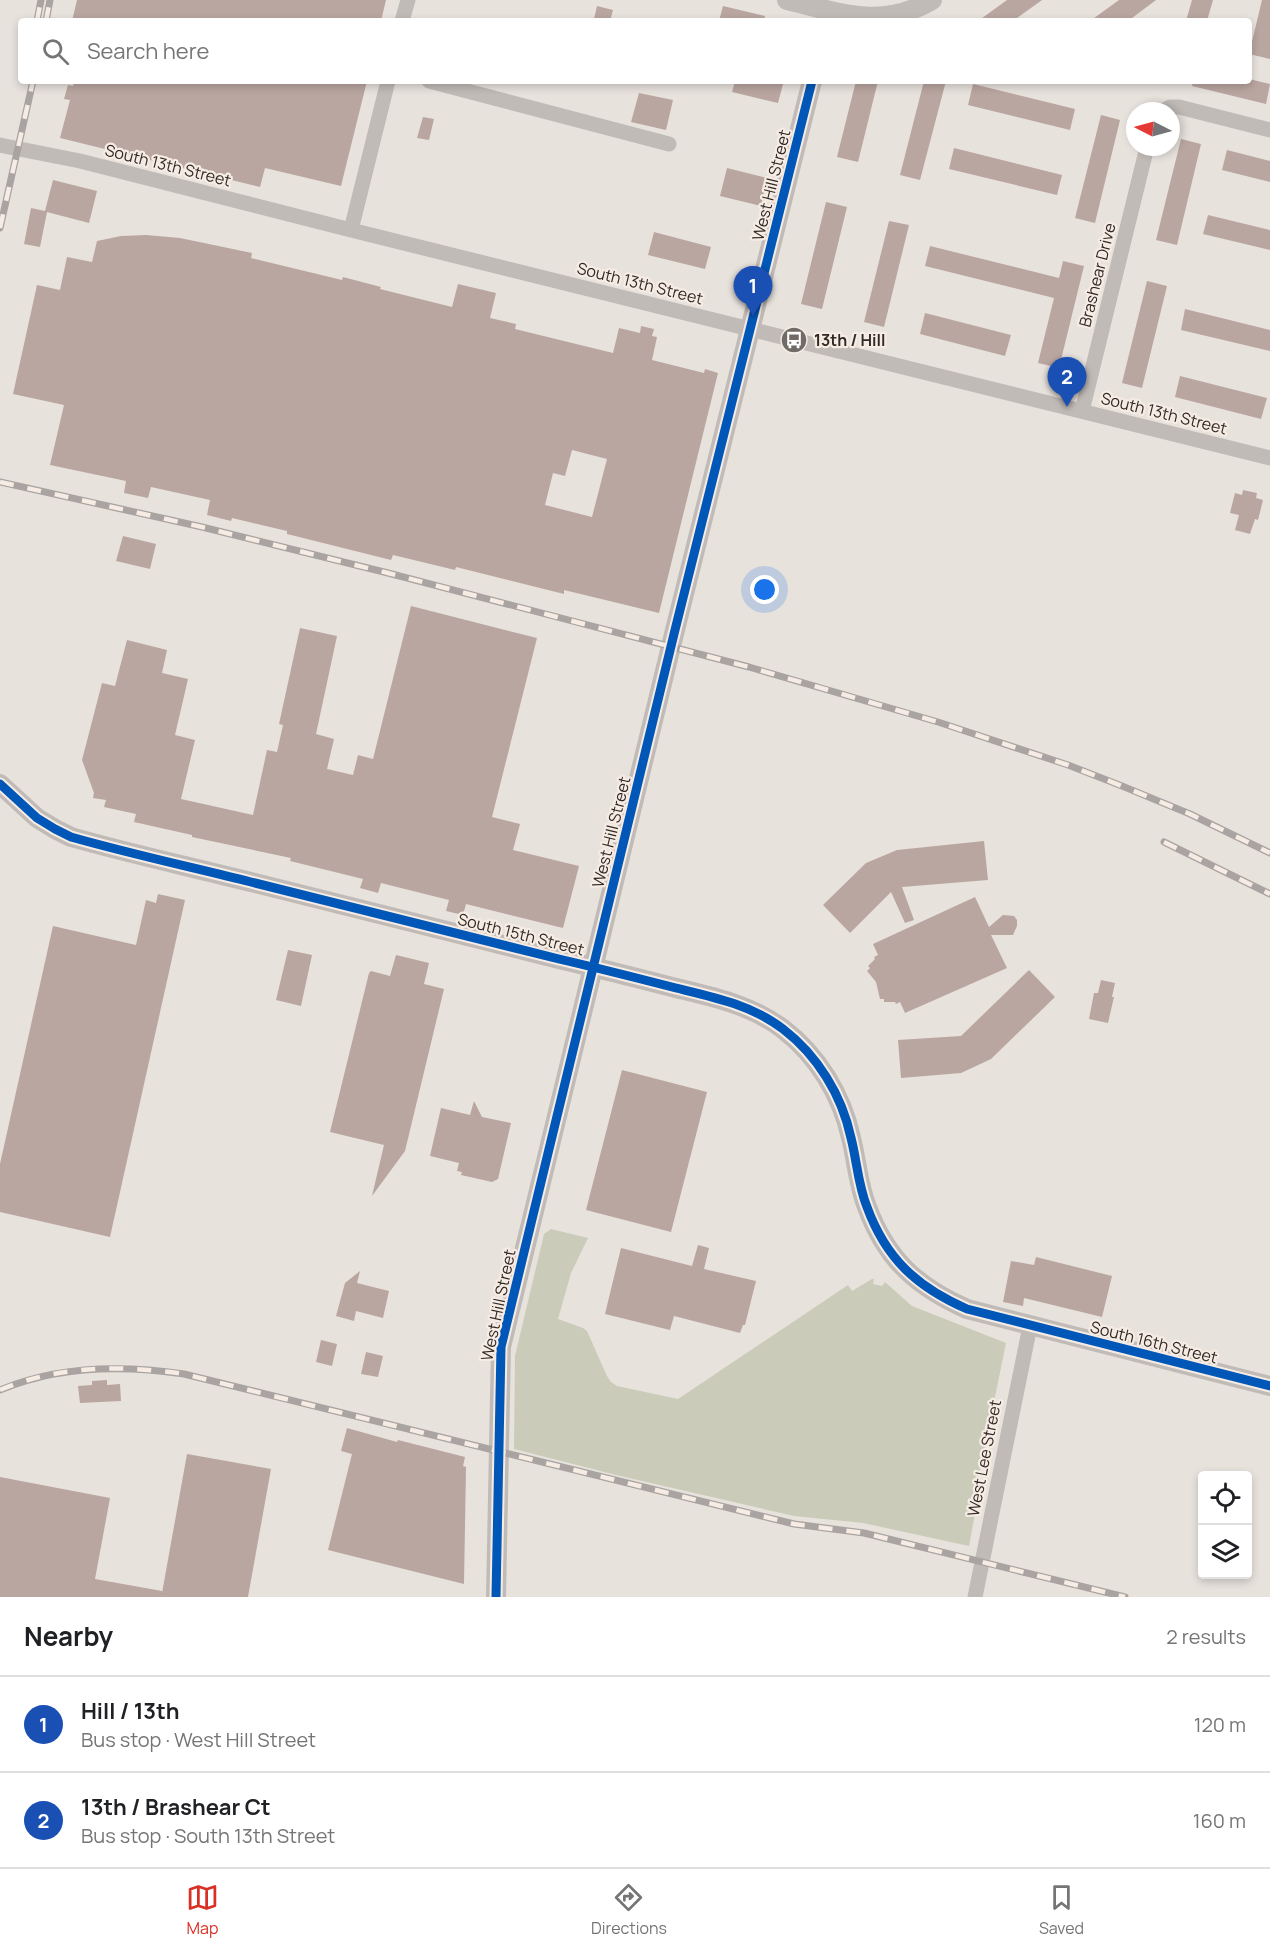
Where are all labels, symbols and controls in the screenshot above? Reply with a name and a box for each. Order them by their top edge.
search box [18,18,1252,84]
icon: search [39,35,72,68]
text: Search here [87,36,209,66]
north arrow [1126,102,1180,156]
street label: West Hill Street [747,127,795,243]
street label: South 13th Street [103,139,233,191]
street label: Brashear Drive [1073,221,1121,329]
street label: South 13th Street [575,257,705,309]
pin: 1 [734,266,772,316]
bus stop icon: 13th / Hill [779,325,809,355]
place label: 13th / Hill [814,329,886,351]
pin: 2 [1048,358,1086,407]
street label: South 13th Street [1099,387,1229,439]
your location [750,575,779,604]
street label: West Hill Street [587,774,635,890]
street label: South 15th Street [455,908,587,960]
street label: West Hill Street [475,1247,521,1363]
street label: South 16th Street [1088,1316,1220,1368]
street label: West Lee Street [962,1398,1006,1518]
map controls [1198,1471,1252,1579]
button: locate [1198,1471,1252,1525]
button: layers [1198,1525,1252,1579]
text: Nearby [24,1618,113,1654]
text: 2 results [1166,1623,1246,1650]
text: Hill / 13th [81,1696,179,1726]
text: 1 [39,1711,48,1738]
text: 120 m [1194,1711,1246,1738]
text: Bus stop · West Hill Street [81,1726,316,1753]
text: 13th / Brashear Ct [81,1792,270,1822]
text: 2 [38,1807,49,1834]
text: 160 m [1193,1807,1246,1834]
text: Bus stop · South 13th Street [81,1822,335,1849]
tab: Map [186,1881,219,1939]
tab: Directions [591,1881,667,1939]
tab: Saved [1039,1881,1084,1939]

